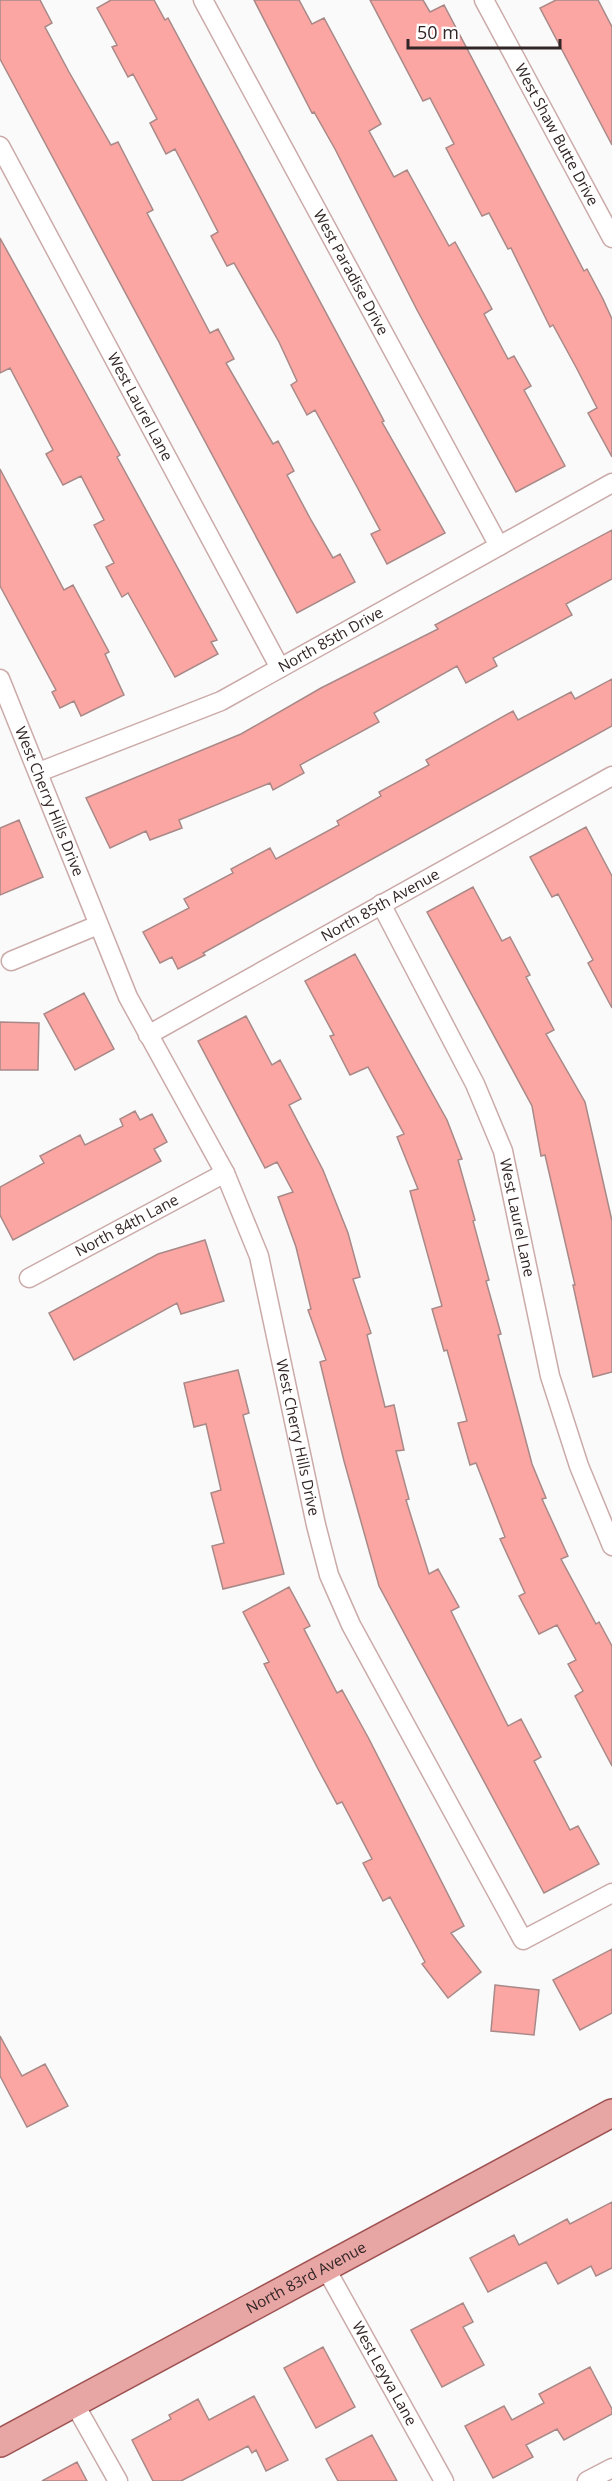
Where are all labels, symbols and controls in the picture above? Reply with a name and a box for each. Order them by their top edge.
scale bar [408,12,560,50]
text: 50 m [417,20,459,44]
street label: West Shaw Butte Drive [511,60,604,209]
street label: West Paradise Drive [310,206,394,338]
street label: West Laurel Lane [104,349,178,464]
street label: North 85th Drive [274,602,386,676]
street label: West Cherry Hills Drive [11,723,89,879]
street label: North 85th Avenue [317,863,443,946]
street label: West Laurel Lane [496,1157,540,1279]
street label: North 84th Lane [71,1189,182,1261]
street label: West Cherry Hills Drive [272,1357,325,1518]
street label: North 83rd Avenue [242,2236,369,2317]
street label: West Leyva Lane [348,2318,422,2429]

